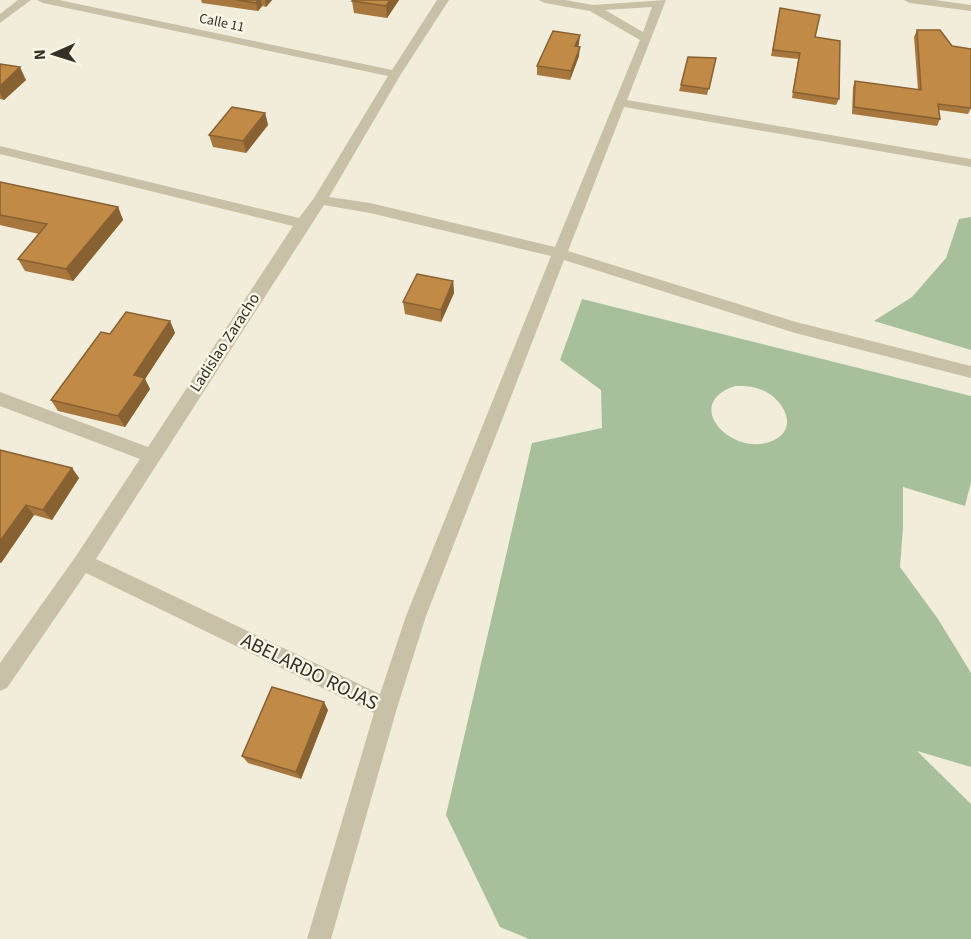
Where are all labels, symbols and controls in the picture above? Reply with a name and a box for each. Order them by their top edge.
street label: Calle 11 [197,8,246,38]
north arrow [24,24,84,84]
text: N [29,49,51,61]
street label: Ladislao Zaracho [185,289,265,396]
street label: ABELARDO ROJAS [236,626,383,717]

